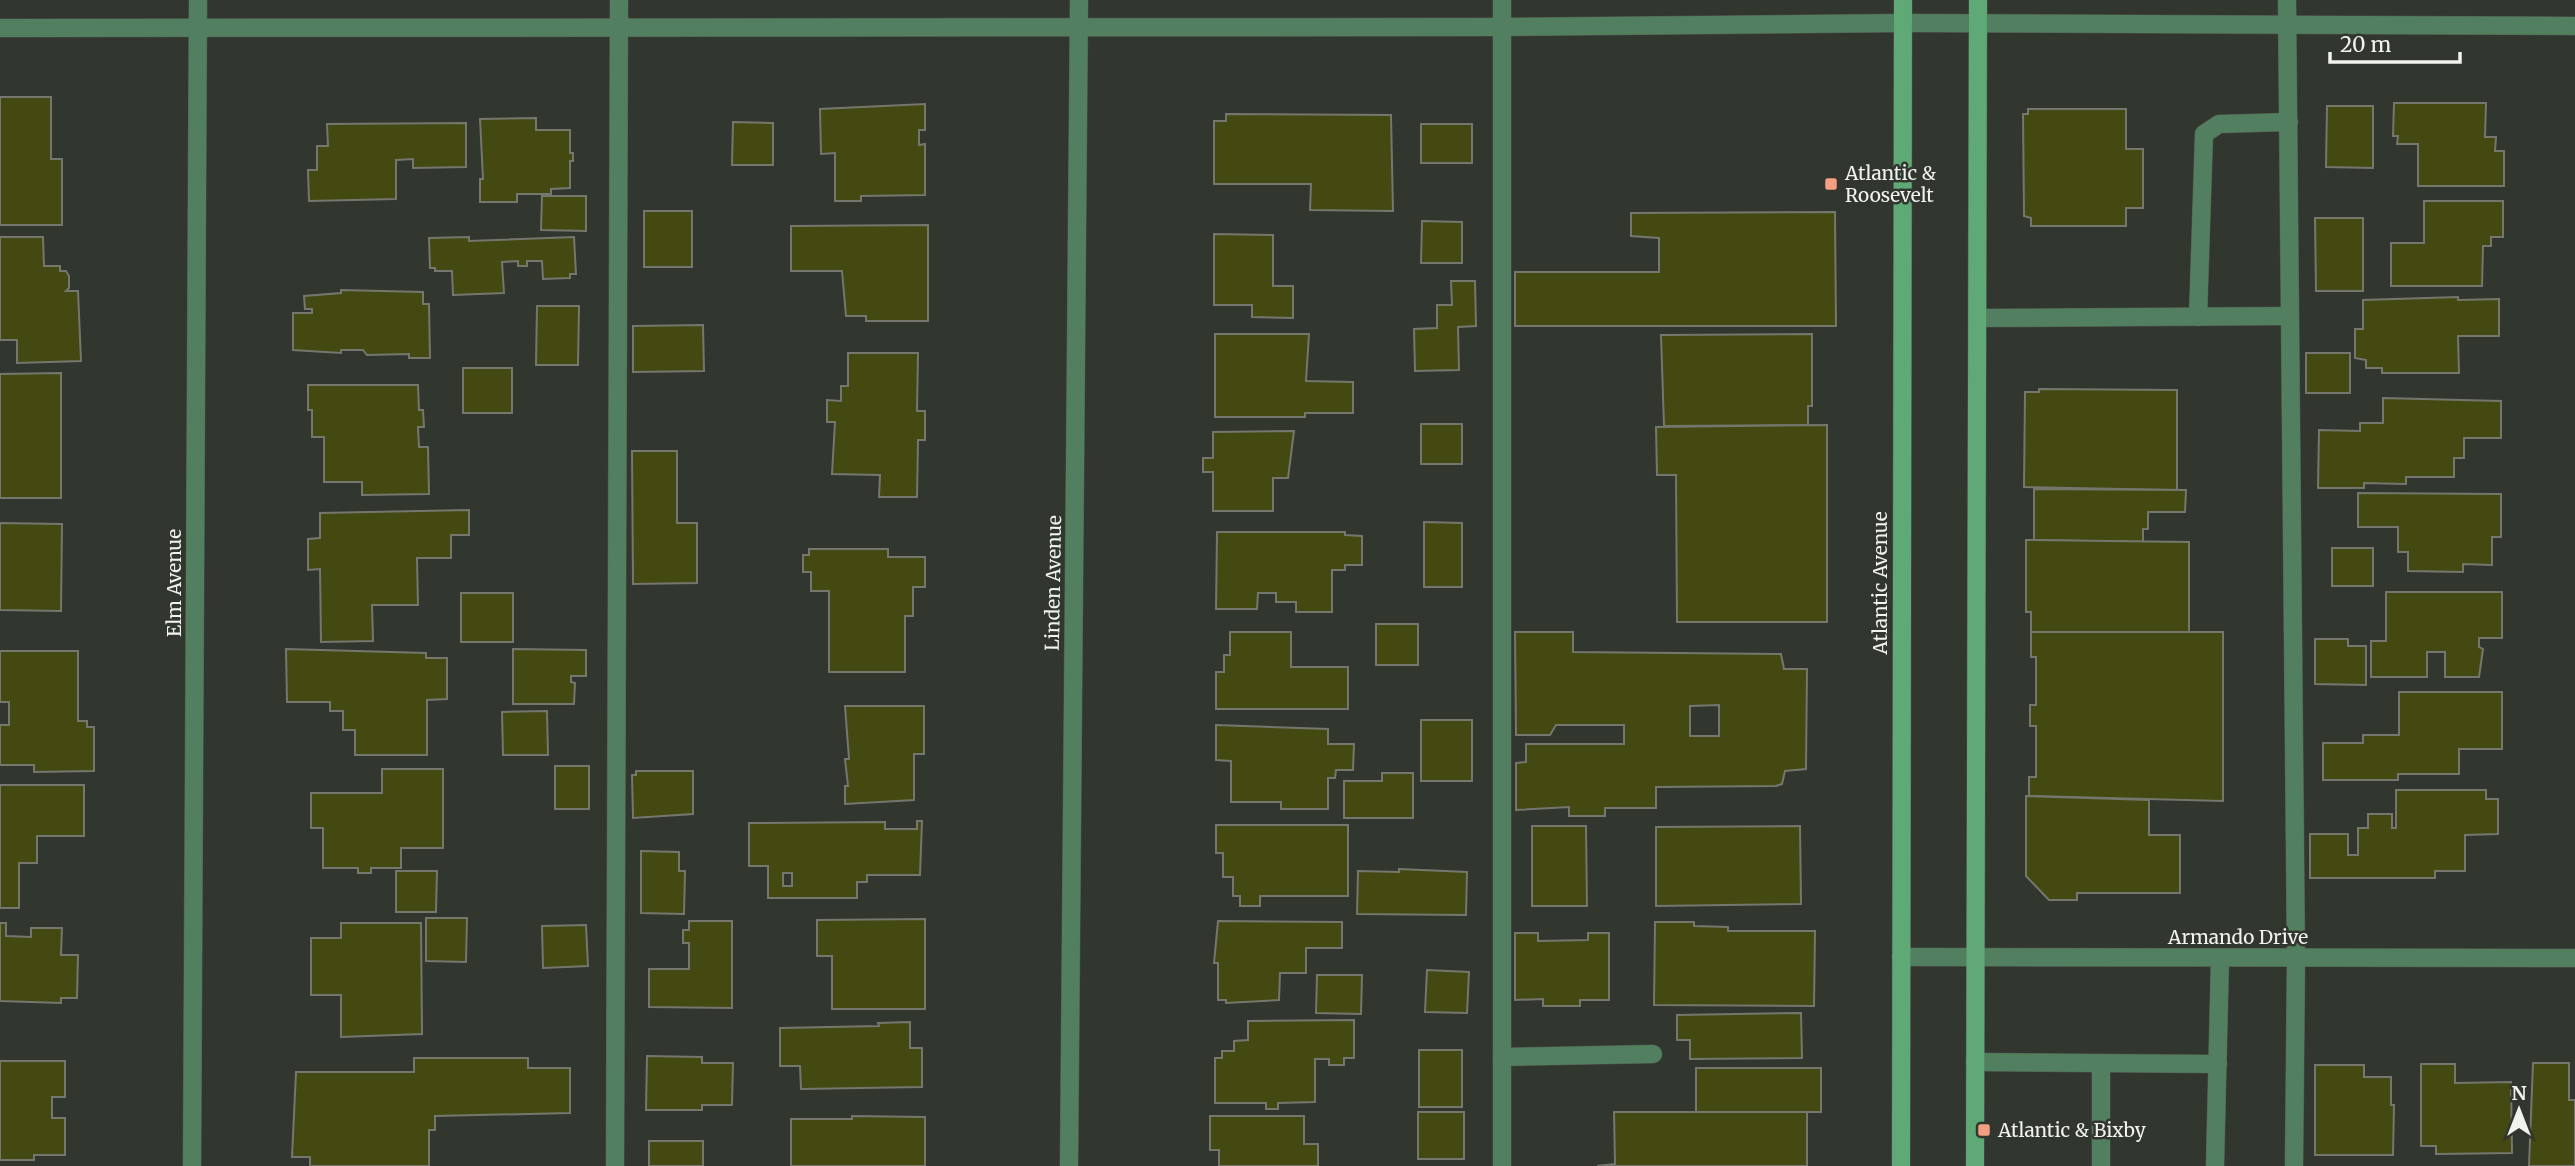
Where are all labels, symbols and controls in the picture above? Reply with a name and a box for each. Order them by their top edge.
scale bar [2330,21,2460,65]
text: 20 m [2340,31,2392,58]
place label: Atlantic & Roosevelt [1844,161,1937,207]
marker: Atlantic & Roosevelt [1823,176,1839,192]
street label: Atlantic Avenue [1868,511,1892,656]
street label: Linden Avenue [1040,515,1066,651]
street label: Elm Avenue [162,529,186,637]
street label: Armando Drive [2167,925,2308,949]
north arrow [2484,1075,2554,1145]
text: N [2511,1081,2527,1105]
place label: Atlantic & Bixby [1997,1118,2146,1142]
marker: Atlantic & Bixby [1976,1122,1992,1138]

